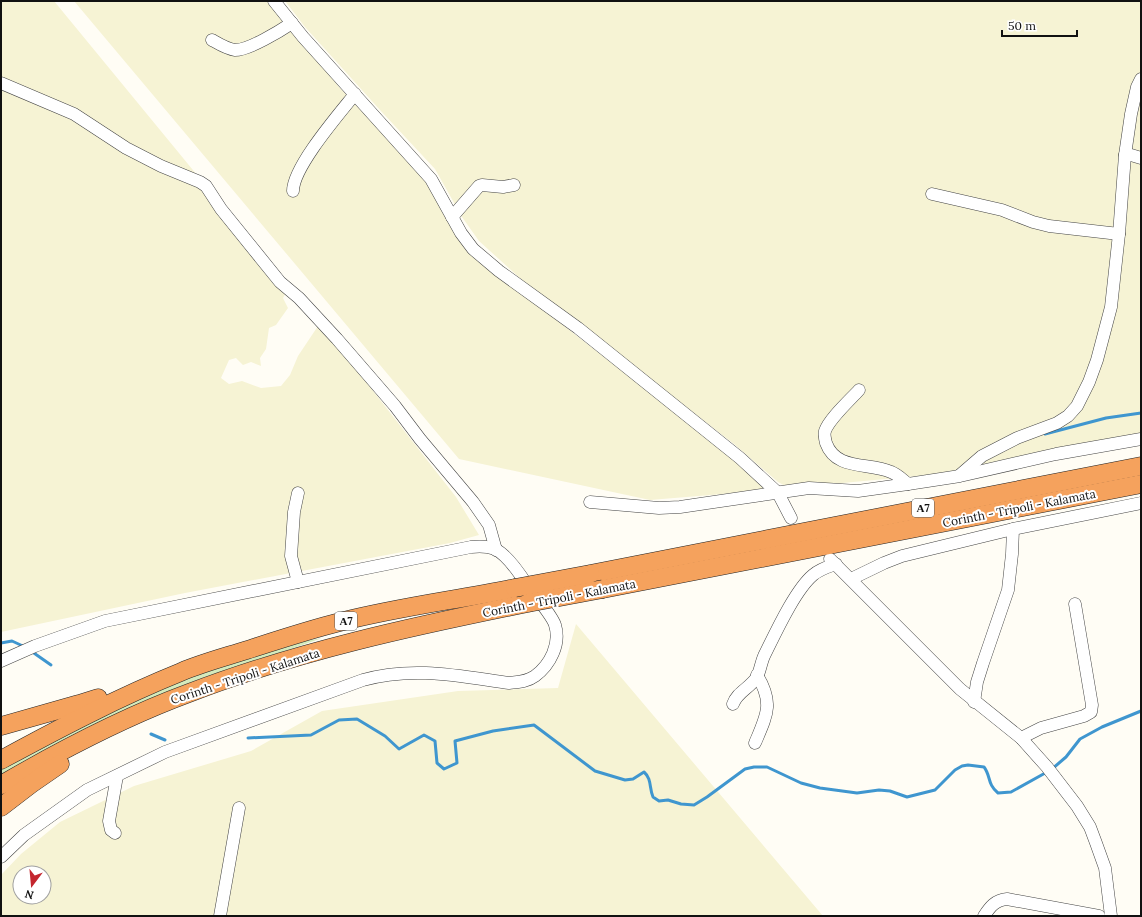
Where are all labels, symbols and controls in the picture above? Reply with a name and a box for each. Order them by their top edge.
scale bar [1002,12,1077,38]
text: 50 m [1008,18,1036,33]
street label: Corinth - Tripoli - Kalamata [941,486,1097,530]
road number: Α7 [912,499,934,517]
street label: Corinth - Tripoli - Kalamata [481,576,637,620]
road number: Α7 [335,612,357,630]
street label: Corinth - Tripoli - Kalamata [169,645,321,707]
north arrow [12,865,52,905]
text: N [23,887,35,903]

